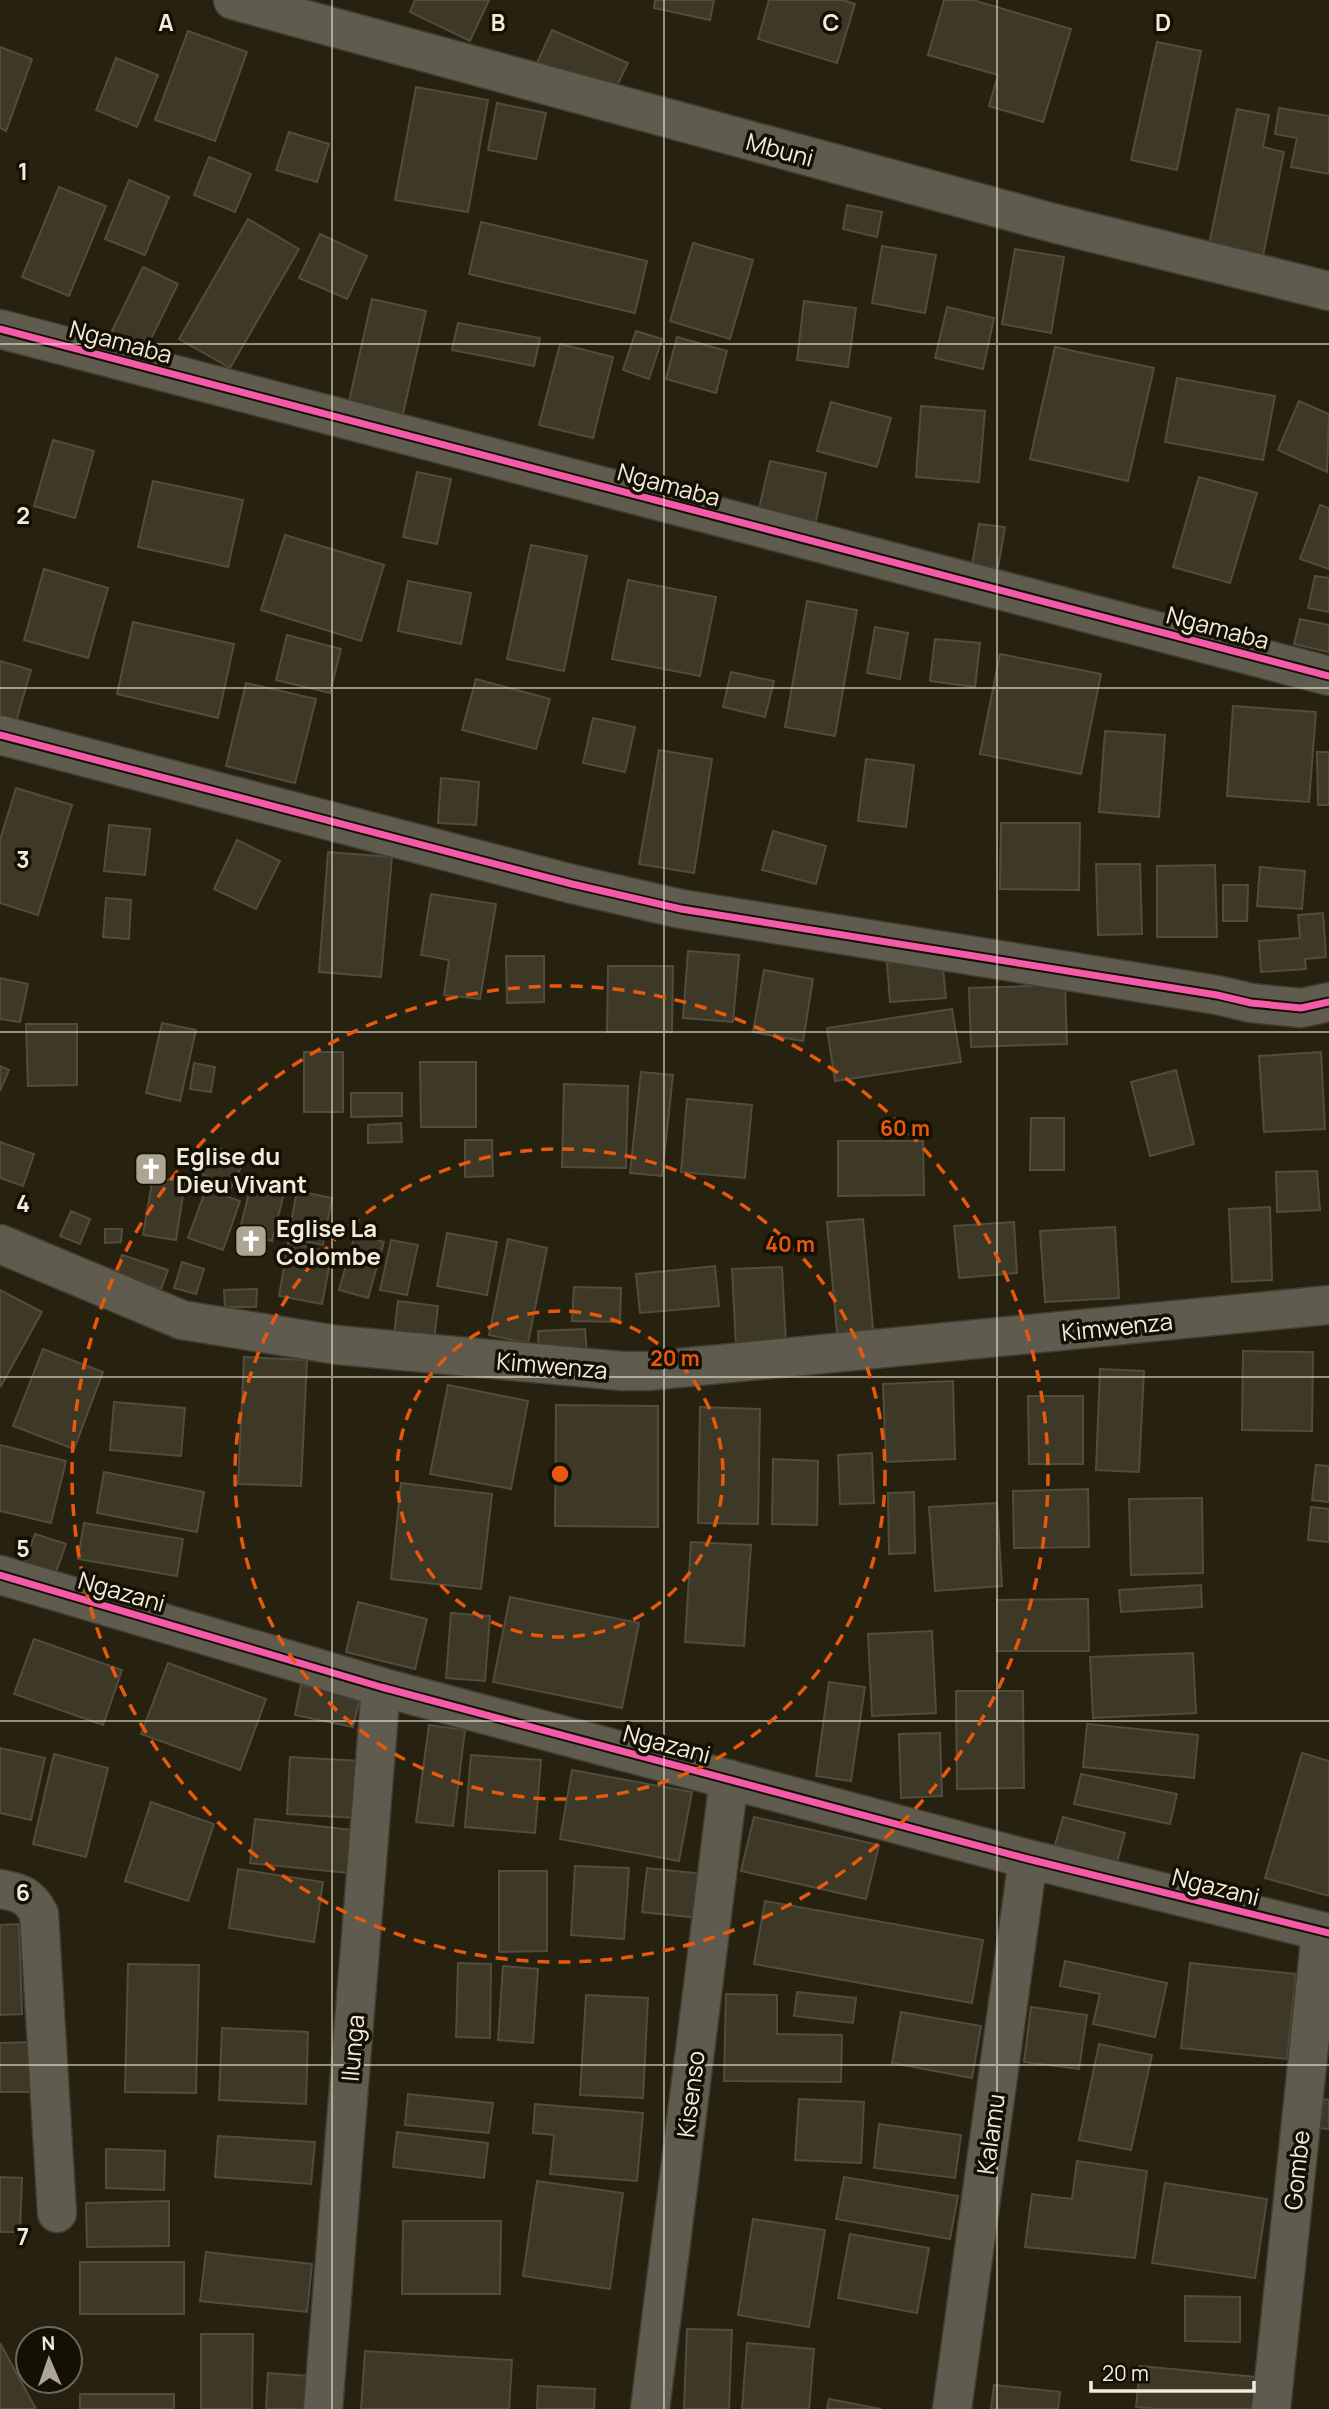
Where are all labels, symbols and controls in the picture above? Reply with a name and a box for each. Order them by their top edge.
text: A [158,6,174,38]
text: B [491,6,505,38]
text: C [823,6,840,38]
text: D [1155,6,1171,38]
street label: Mbuni [743,124,817,174]
text: 1 [18,155,28,187]
street label: Ngamaba [66,311,176,371]
street label: Ngamaba [614,454,724,514]
text: 2 [16,499,30,531]
street label: Ngamaba [1163,597,1273,657]
text: 3 [16,843,30,875]
text: 60 m [880,1114,930,1142]
place label: Eglise du Dieu Vivant [176,1139,307,1200]
church icon: Eglise du Dieu Vivant [132,1150,170,1188]
text: 4 [16,1187,30,1219]
place label: Eglise La Colombe [276,1211,381,1272]
church icon: Eglise La Colombe [232,1222,270,1260]
text: 40 m [765,1230,815,1258]
street label: Kimwenza [1060,1304,1174,1348]
street label: Kimwenza [495,1344,609,1386]
text: 20 m [650,1344,700,1372]
centre of rings [548,1462,572,1486]
text: 5 [16,1532,30,1564]
street label: Ngazani [75,1563,169,1619]
street label: Ngazani [620,1716,714,1770]
street label: Ngazani [1169,1859,1263,1913]
text: 6 [16,1876,30,1908]
street label: Ilunga [333,2013,371,2083]
street label: Kisenso [668,2049,712,2139]
street label: Kalamu [968,2092,1012,2176]
street label: Gombe [1275,2129,1317,2211]
text: 7 [17,2220,29,2252]
north arrow [14,2325,84,2395]
text: N [41,2330,56,2356]
scale bar [1091,2350,1254,2394]
text: 20 m [1102,2359,1149,2387]

